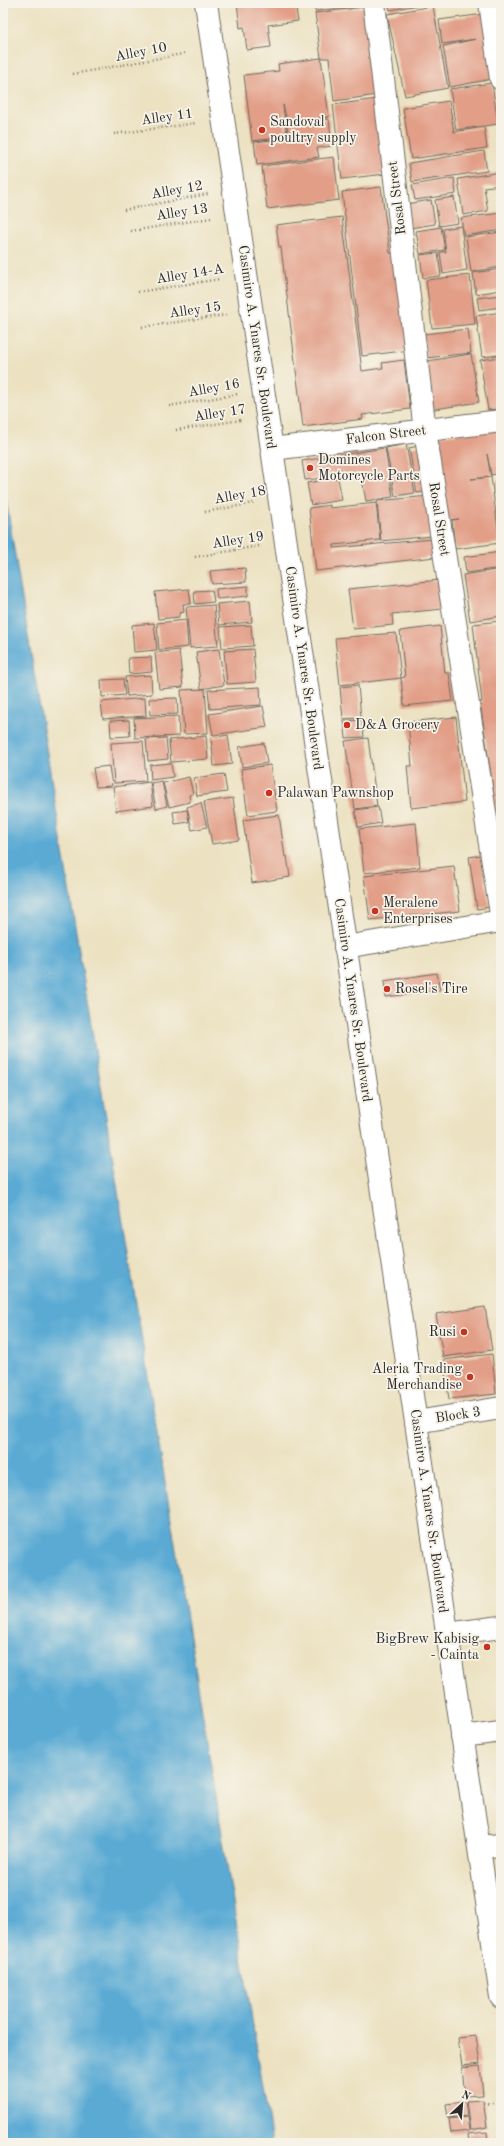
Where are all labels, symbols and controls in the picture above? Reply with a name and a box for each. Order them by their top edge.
street label: Alley 10 [114,40,168,64]
street label: Alley 11 [140,106,194,128]
place label: Sandoval poultry supply [270,115,357,145]
marker: Sandoval poultry supply [257,125,267,135]
street label: Rosal Street [385,160,409,236]
street label: Alley 12 [150,179,204,201]
street label: Alley 13 [155,201,209,223]
street label: Casimiro A. Ynares Sr. Boulevard [236,244,278,450]
street label: Alley 14-A [155,262,225,286]
street label: Alley 15 [168,299,222,321]
street label: Alley 16 [187,377,241,399]
street label: Alley 17 [193,402,247,424]
street label: Falcon Street [345,423,427,447]
place label: Domines Motorcycle Parts [318,453,420,483]
marker: Domines Motorcycle Parts [305,463,315,473]
street label: Rosal Street [426,481,452,557]
street label: Alley 18 [213,484,267,506]
street label: Alley 19 [211,529,265,551]
street label: Casimiro A. Ynares Sr. Boulevard [283,565,325,771]
place label: D&A Grocery [355,718,441,732]
marker: D&A Grocery [342,720,352,730]
place label: Palawan Pawnshop [277,786,394,800]
marker: Palawan Pawnshop [264,788,274,798]
place label: Meralene Enterprises [383,896,453,926]
street label: Casimiro A. Ynares Sr. Boulevard [332,897,374,1103]
marker: Meralene Enterprises [370,906,380,916]
place label: Rosel's Tire [395,982,468,996]
marker: Rosel's Tire [382,984,392,994]
place label: Rusi [429,1325,456,1339]
marker: Rusi [459,1327,469,1337]
place label: Aleria Trading Merchandise [372,1362,462,1392]
marker: Aleria Trading Merchandise [465,1372,475,1382]
street label: Block 3 [434,1405,482,1425]
street label: Casimiro A. Ynares Sr. Boulevard [408,1408,450,1614]
place label: BigBrew Kabisig - Cainta [376,1632,479,1662]
marker: BigBrew Kabisig - Cainta [482,1642,492,1652]
north arrow [442,2084,482,2124]
text: N [460,2090,472,2103]

